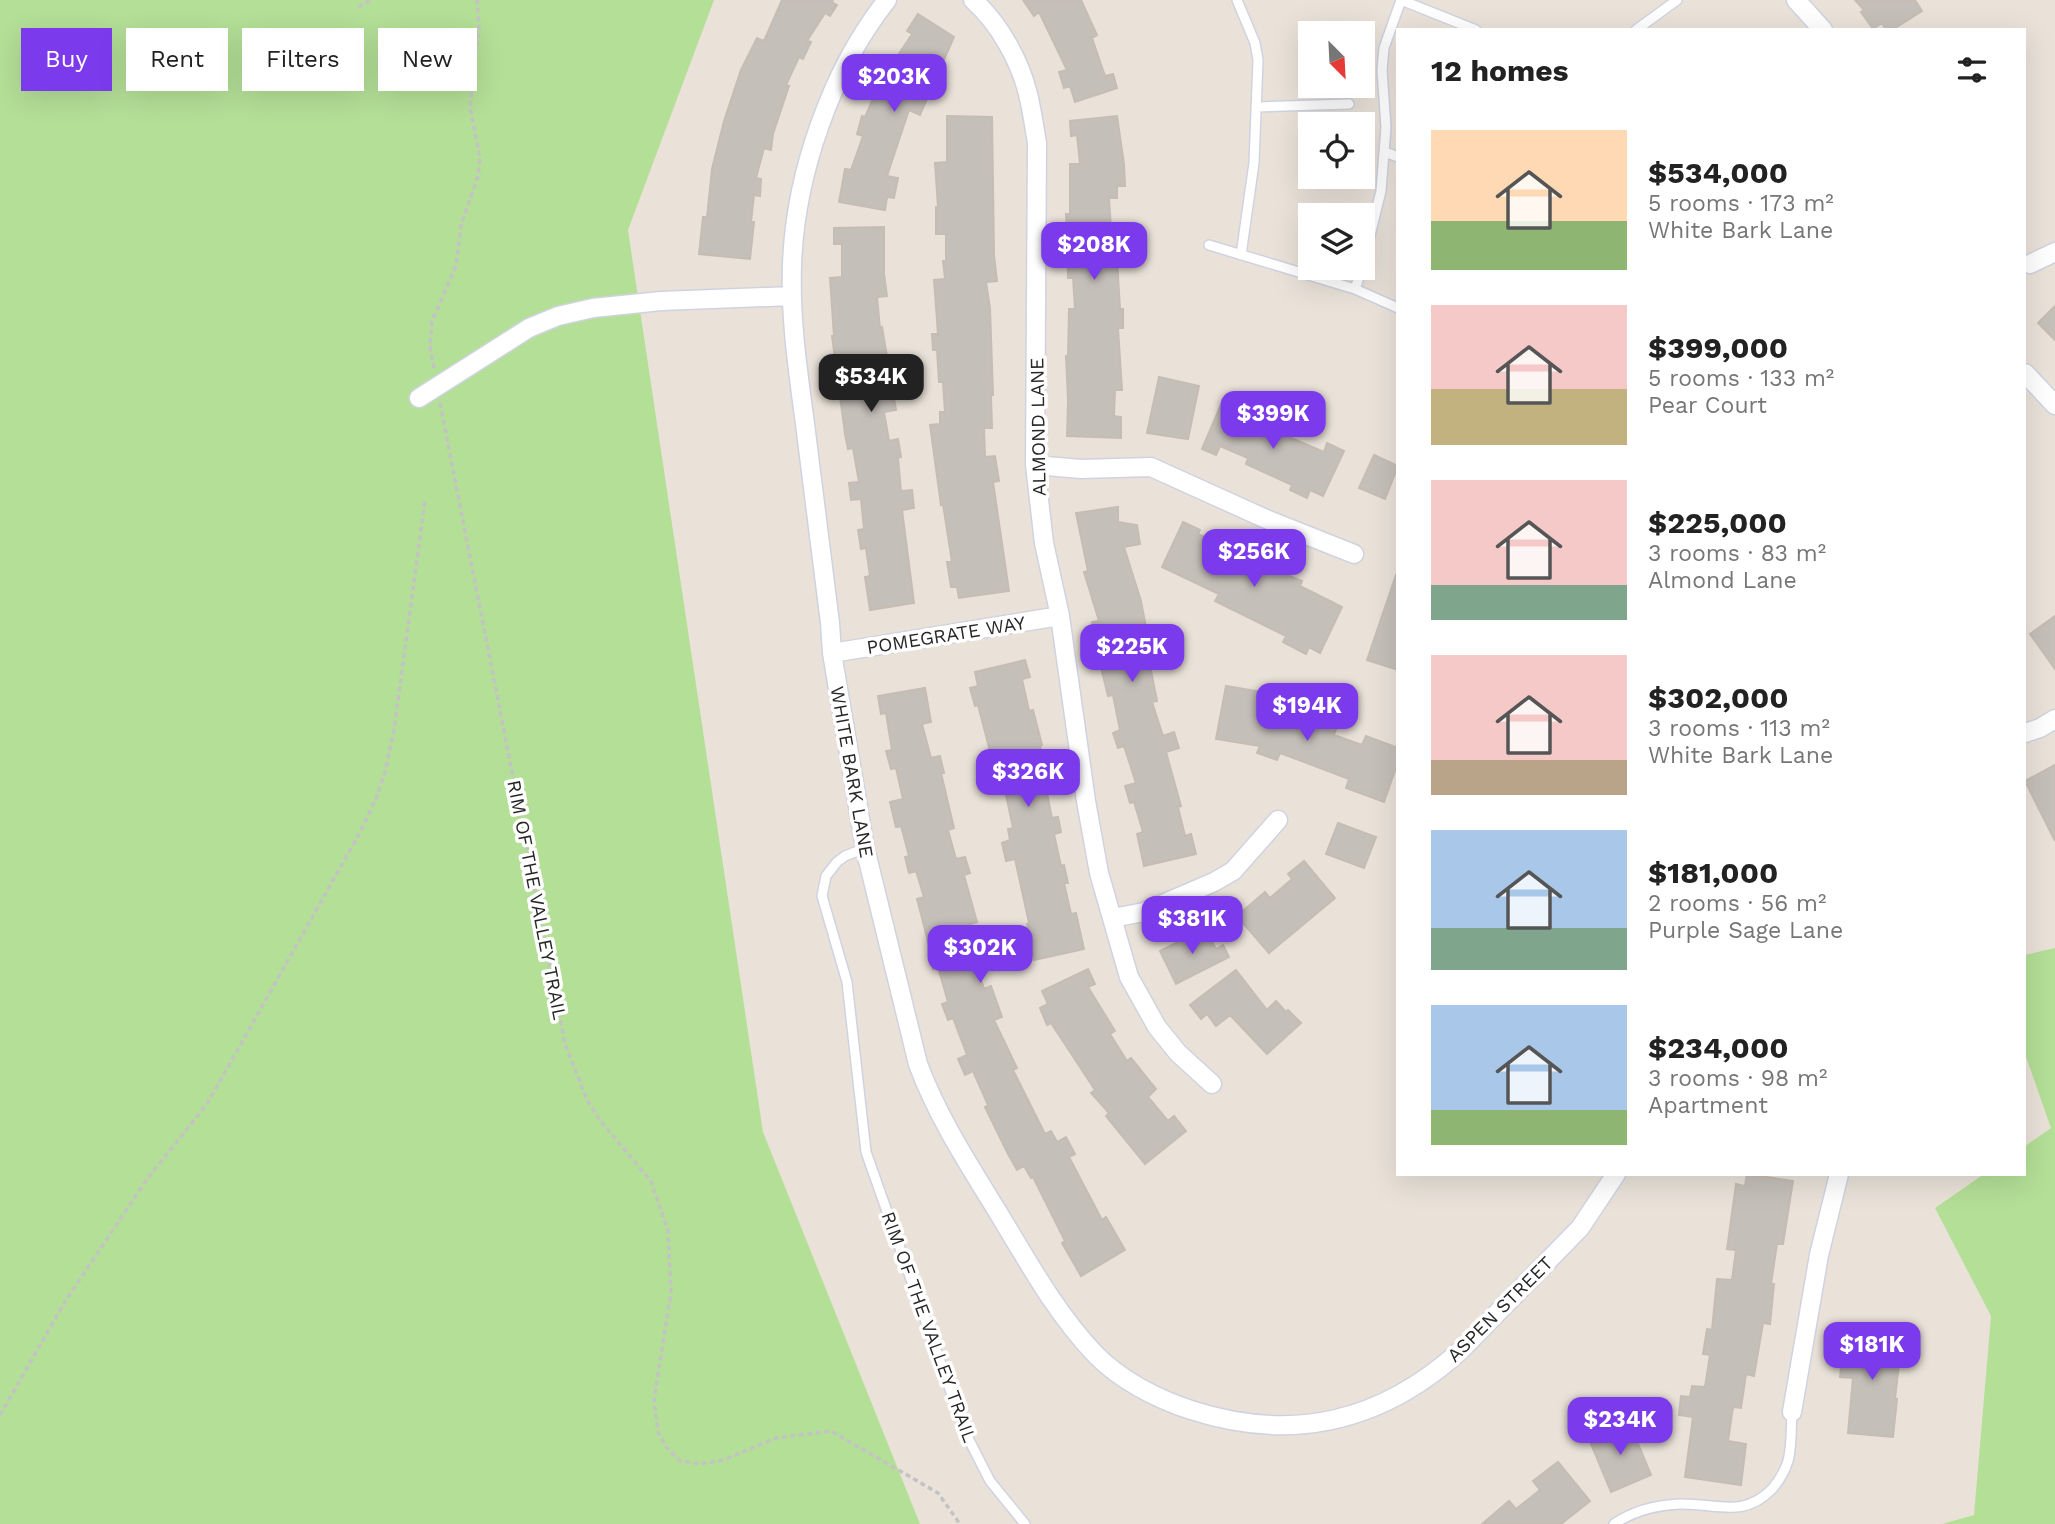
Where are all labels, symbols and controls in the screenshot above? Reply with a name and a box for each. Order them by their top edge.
north arrow [1298,21,1376,98]
map controls [1298,21,1375,280]
chip: Buy [21,28,112,91]
chip: Rent [126,28,228,91]
chip: Filters [242,28,364,91]
chip: New [378,28,477,91]
icon: filters [1953,51,1991,89]
text: 12 homes [1431,53,1569,88]
pin: $203K [845,54,943,114]
text: $203K [858,63,930,90]
button: locate [1298,112,1375,189]
text: $534,000 [1648,155,1788,190]
icon: home [1487,158,1571,242]
text: 5 rooms · 173 m² [1648,190,1834,217]
button: layers [1298,203,1375,280]
text: White Bark Lane [1648,217,1833,244]
pin: $208K [1045,222,1143,282]
text: $208K [1057,231,1131,258]
text: $399,000 [1648,330,1788,365]
icon: home [1487,333,1571,417]
pin: $534K [822,354,920,414]
street label: ALMOND LANE [1025,358,1051,496]
text: $534K [835,363,907,390]
text: 5 rooms · 133 m² [1648,365,1834,392]
pin: $399K [1224,392,1322,451]
text: Pear Court [1648,392,1767,419]
text: $399K [1237,400,1309,427]
text: $225,000 [1648,505,1787,540]
icon: home [1487,508,1571,592]
pin: $256K [1205,530,1303,589]
text: $256K [1218,538,1290,565]
text: 3 rooms · 83 m² [1648,540,1826,567]
text: Almond Lane [1648,567,1797,594]
street label: POMEGRATE WAY [865,611,1027,659]
pin: $225K [1083,624,1181,684]
text: $225K [1096,633,1168,660]
text: $302,000 [1648,680,1789,715]
icon: home [1487,683,1571,767]
street label: WHITE BARK LANE [826,684,878,860]
pin: $194K [1258,684,1356,743]
text: $194K [1272,692,1342,719]
text: 3 rooms · 113 m² [1648,715,1830,742]
text: White Bark Lane [1648,742,1833,769]
pin: $326K [979,750,1077,809]
text: $326K [992,758,1064,785]
street label: RIM OF THE VALLEY TRAIL [502,778,572,1022]
text: $181,000 [1648,855,1778,890]
icon: home [1487,858,1571,942]
text: 2 rooms · 56 m² [1648,890,1826,917]
pin: $381K [1143,897,1241,956]
text: $381K [1158,905,1226,932]
text: Purple Sage Lane [1648,917,1843,944]
pin: $302K [931,926,1029,985]
text: $302K [944,934,1016,961]
text: $234,000 [1648,1030,1789,1065]
icon: home [1487,1033,1571,1117]
text: 3 rooms · 98 m² [1648,1065,1827,1092]
text: Apartment [1648,1092,1768,1119]
street label: RIM OF THE VALLEY TRAIL [876,1208,982,1446]
street label: ASPEN STREET [1442,1251,1558,1367]
pin: $181K [1823,1322,1921,1382]
text: $181K [1840,1331,1904,1358]
pin: $234K [1571,1398,1669,1457]
text: $234K [1584,1406,1656,1433]

